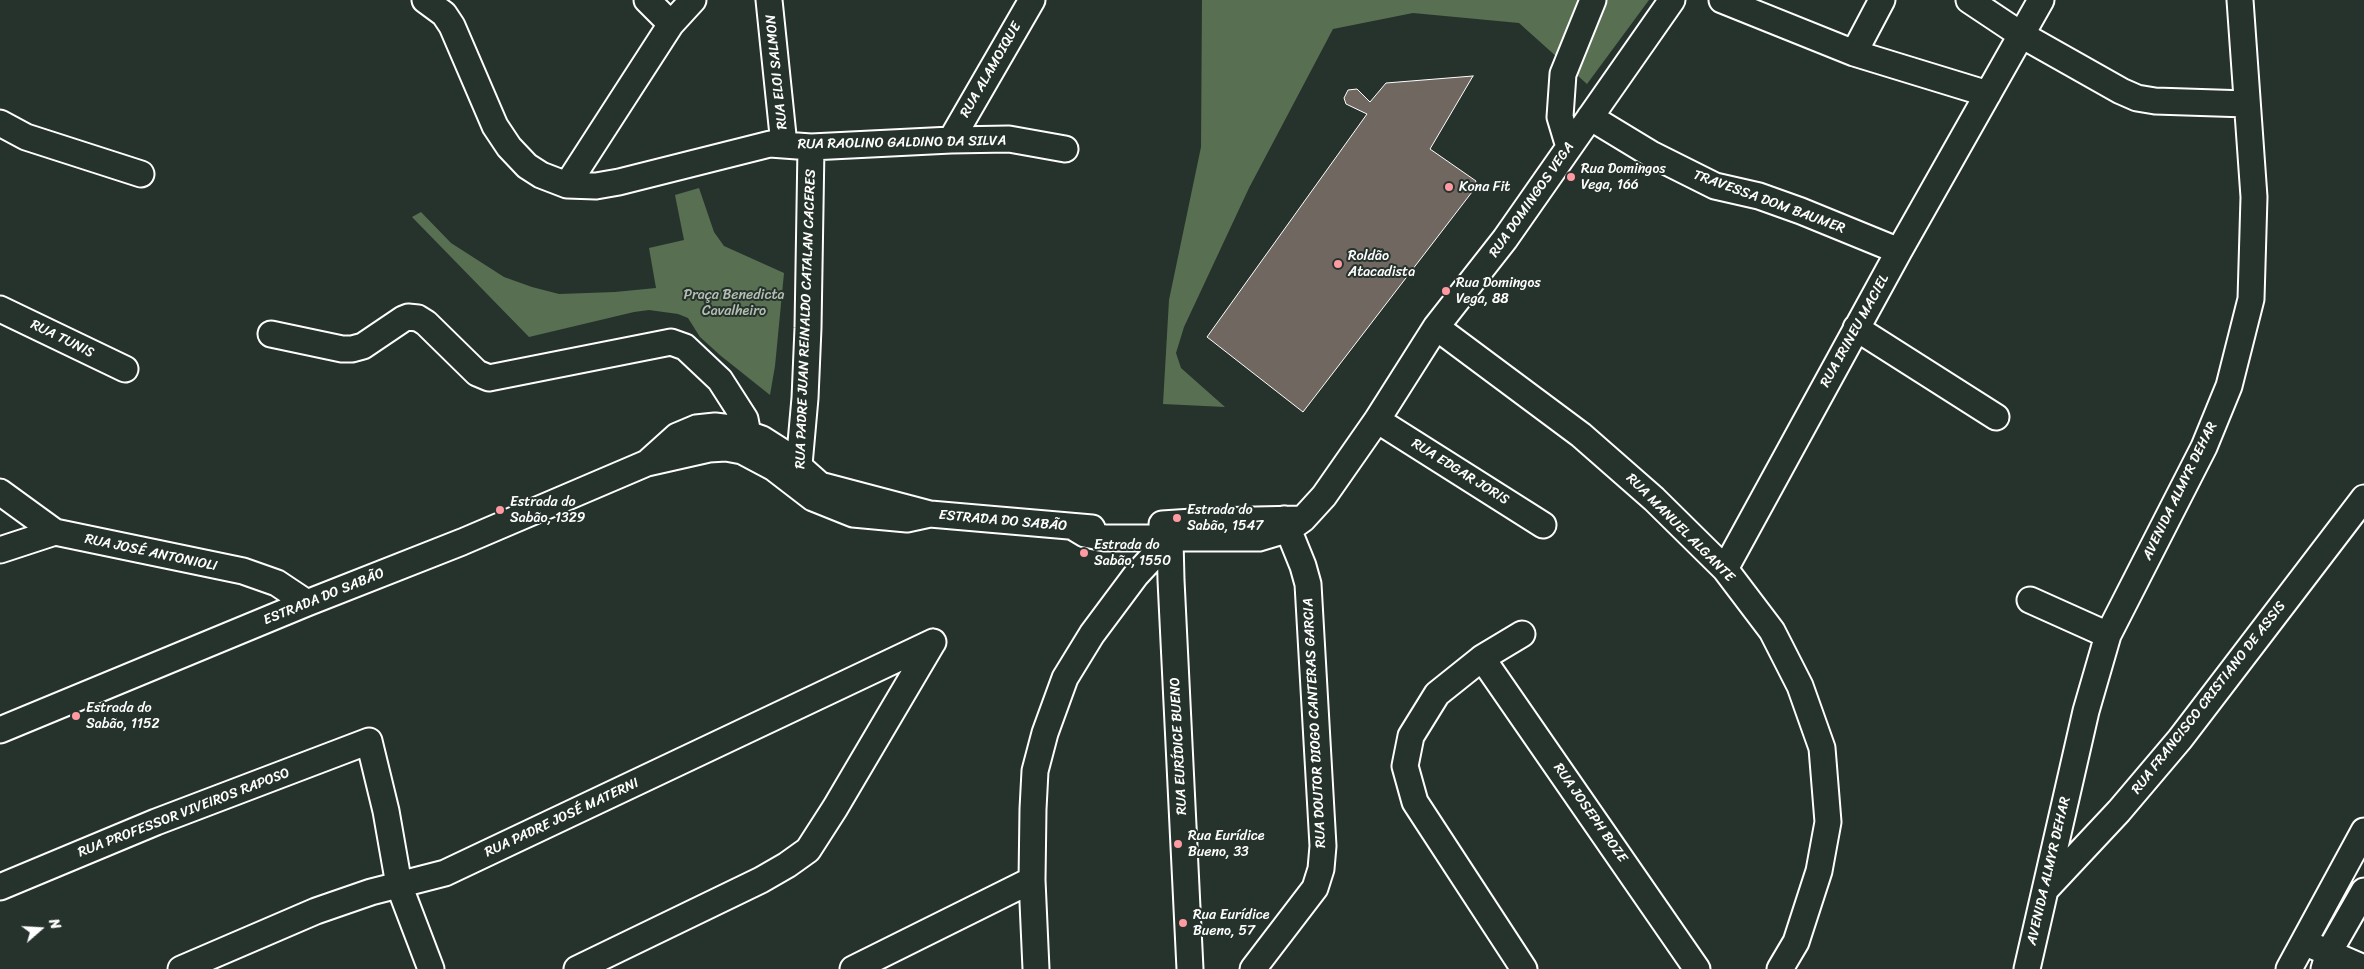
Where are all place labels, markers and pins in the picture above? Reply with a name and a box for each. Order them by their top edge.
place label: Rua Domingos Vega, 166 [1581,161,1666,193]
marker: Rua Domingos Vega, 166 [1565,171,1577,183]
place label: Kona Fit [1459,179,1510,195]
marker: Kona Fit [1443,181,1455,193]
place label: Roldão Atacadista [1348,248,1415,280]
marker: Roldão Atacadista [1332,258,1344,270]
place label: Rua Domingos Vega, 88 [1456,275,1541,308]
marker: Rua Domingos Vega, 88 [1440,285,1452,297]
place label: Estrada do Sabão, 1329 [510,494,585,526]
place label: Estrada do Sabão, 1547 [1187,502,1263,534]
marker: Estrada do Sabão, 1329 [494,504,506,516]
marker: Estrada do Sabão, 1547 [1171,512,1183,524]
place label: Estrada do Sabão, 1550 [1094,537,1171,570]
marker: Estrada do Sabão, 1550 [1078,547,1090,559]
place label: Estrada do Sabão, 1152 [86,700,160,732]
marker: Estrada do Sabão, 1152 [70,710,82,722]
place label: Rua Eurídice Bueno, 33 [1188,828,1265,860]
marker: Rua Eurídice Bueno, 33 [1172,838,1184,850]
place label: Rua Eurídice Bueno, 57 [1193,907,1270,940]
marker: Rua Eurídice Bueno, 57 [1177,917,1189,929]

